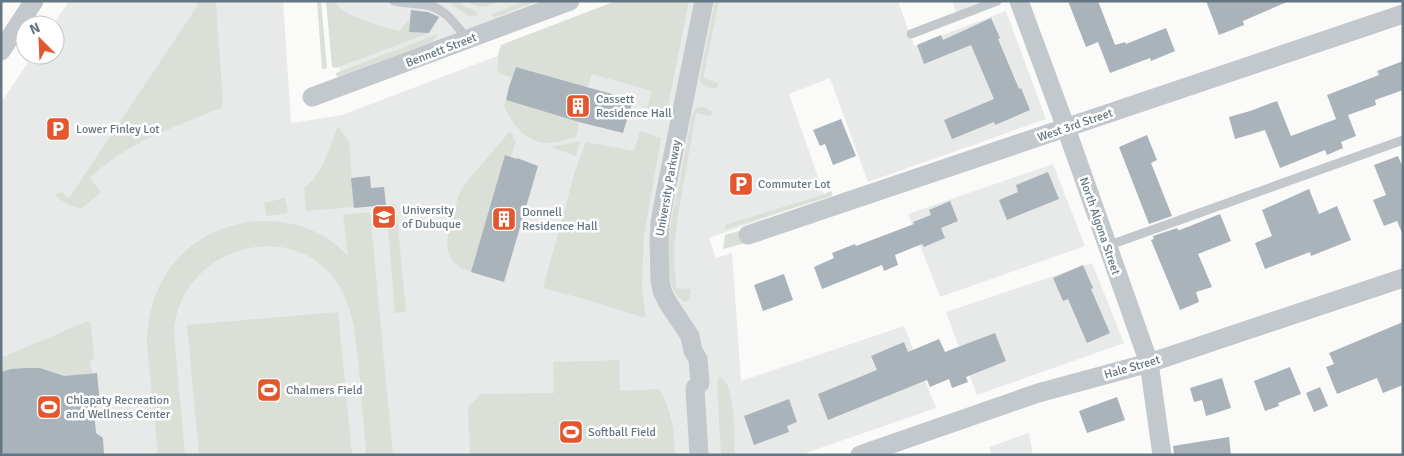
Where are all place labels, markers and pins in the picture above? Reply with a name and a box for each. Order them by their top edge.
place label: Cassett Residence Hall [596,92,672,121]
building icon: Cassett Residence Hall [565,93,591,119]
parking icon: Lower Finley Lot [45,116,71,142]
place label: Lower Finley Lot [76,122,160,137]
parking icon: Commuter Lot [728,171,754,197]
place label: Commuter Lot [758,177,831,192]
place label: University of Dubuque [402,203,461,232]
school or university icon: University of Dubuque [371,204,397,230]
place label: Donnell Residence Hall [522,205,598,234]
building icon: Donnell Residence Hall [491,206,517,232]
sports icon: Chalmers Field [256,377,282,403]
place label: Chalmers Field [286,383,363,398]
place label: Chlapaty Recreation and Wellness Center [66,393,171,422]
sports icon: Chlapaty Recreation and Wellness Center [36,394,62,420]
sports icon: Softball Field [558,419,584,445]
place label: Softball Field [588,425,656,440]

